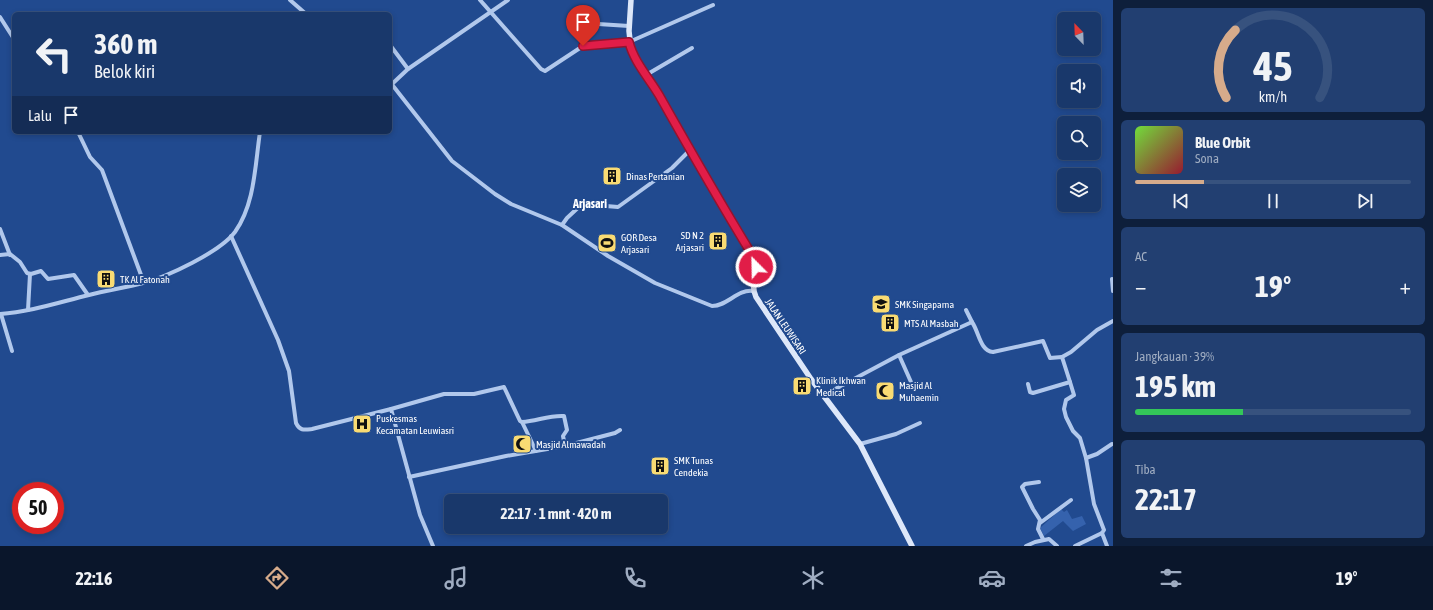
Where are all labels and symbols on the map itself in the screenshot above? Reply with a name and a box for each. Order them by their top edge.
pin [566,5,600,46]
north arrow [1057,12,1101,56]
building icon: Dinas Pertanian [601,165,623,187]
place label: Dinas Pertanian [626,171,685,182]
district label: Arjasari [572,197,607,211]
place label: SD N 2 Arjasari [676,230,704,253]
building icon: SD N 2 Arjasari [707,230,729,252]
sports icon: GOR Desa Arjasari [596,232,618,254]
place label: GOR Desa Arjasari [621,232,657,255]
position arrow [735,246,777,288]
building icon: TK Al Fatonah [95,268,117,290]
place label: TK Al Fatonah [120,274,170,285]
school or university icon: SMK Singaparna [870,293,892,315]
street label: JALAN LEUWISARI [763,296,808,356]
place label: SMK Singaparna [895,299,954,310]
building icon: MTS Al Masbah [879,312,901,334]
place label: MTS Al Masbah [904,318,959,329]
building icon: Klinik Ikhwan Medical [791,375,813,397]
place label: Klinik Ikhwan Medical [816,375,866,398]
mosque icon: Masjid Al Muhaemin [874,380,896,402]
place label: Masjid Al Muhaemin [899,380,939,403]
hospital icon: Puskesmas Kecamatan Leuwiasri [351,413,373,435]
place label: Puskesmas Kecamatan Leuwiasri [376,413,454,436]
mosque icon: Masjid Almawadah [511,433,533,455]
place label: Masjid Almawadah [536,439,606,450]
building icon: SMK Tunas Cendekia [649,455,671,477]
place label: SMK Tunas Cendekia [674,455,713,478]
speed limit sign: 50 [12,482,64,534]

